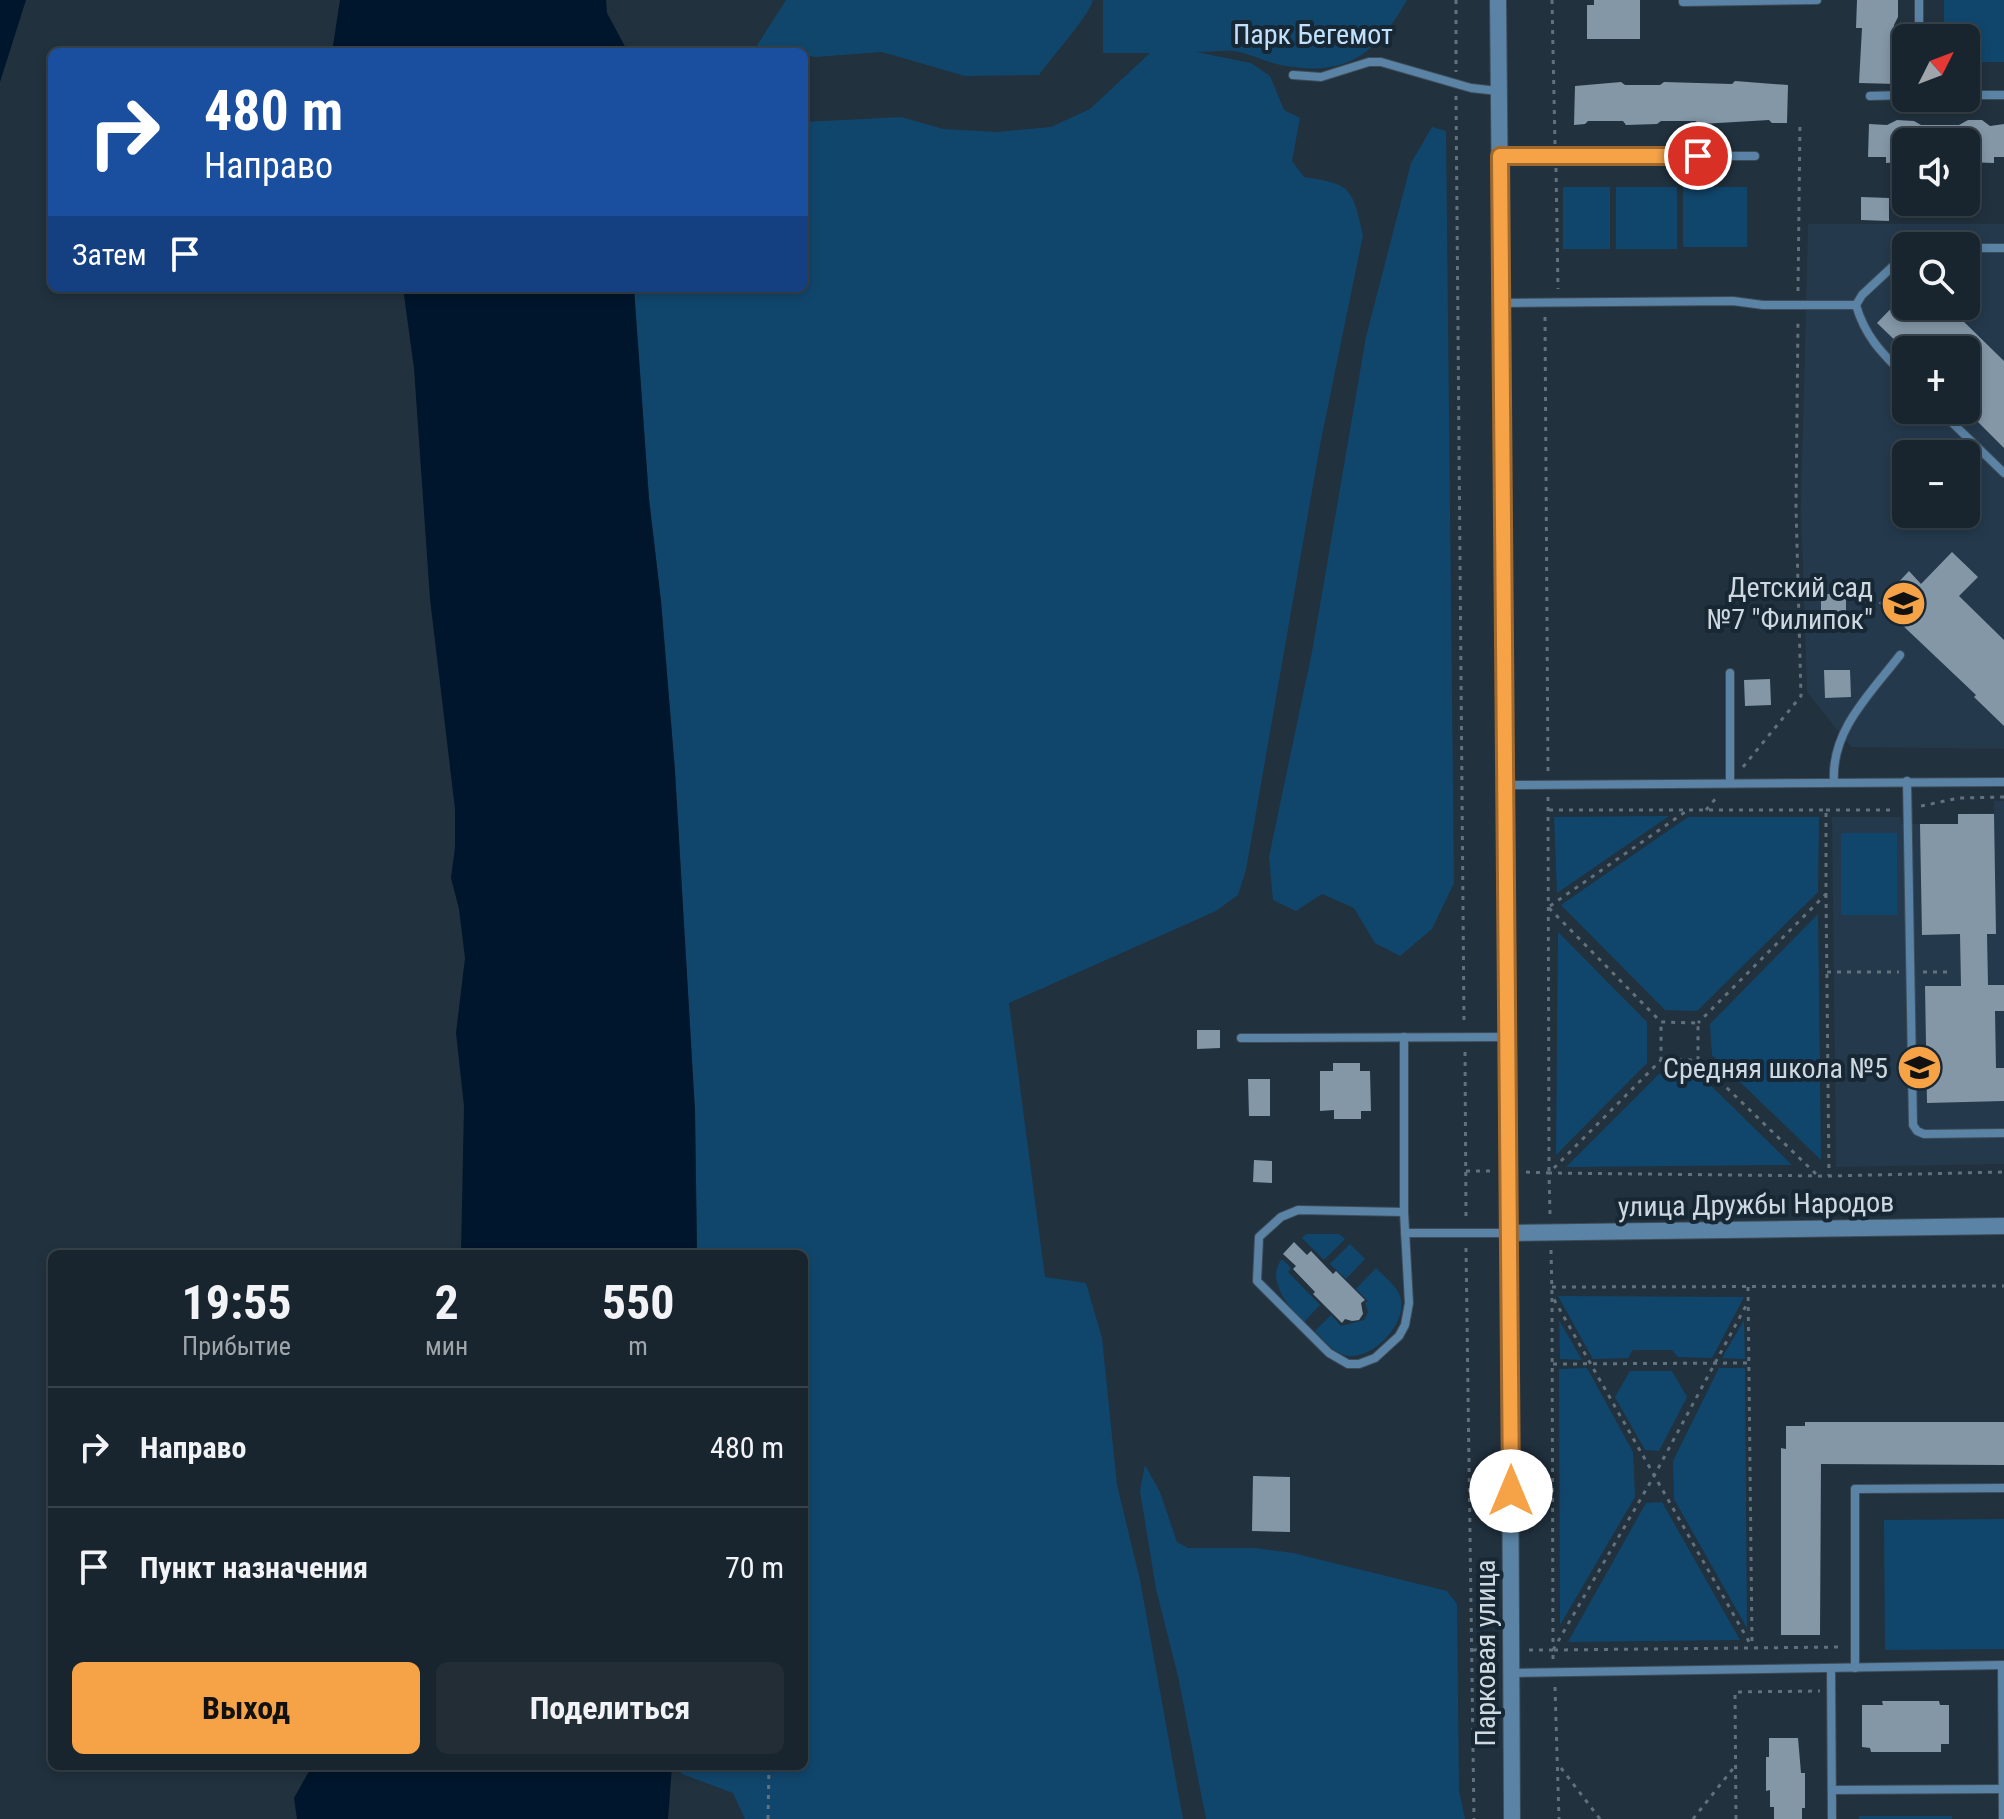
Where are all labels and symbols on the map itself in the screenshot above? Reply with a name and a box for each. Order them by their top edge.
park label: Парк Бегемот [1233,18,1393,51]
north arrow [1892,24,1980,112]
pin [1664,122,1732,190]
place label: Детский сад №7 "Филипок" [1706,571,1873,636]
school or university icon: Детский сад №7 "Филипок" [1880,579,1928,627]
school or university icon: Средняя школа №5 [1895,1044,1943,1092]
place label: Средняя школа №5 [1663,1052,1888,1085]
street label: улица Дружбы Народов [1618,1186,1894,1223]
position arrow [1469,1449,1553,1533]
street label: Парковая улица [1469,1559,1502,1747]

